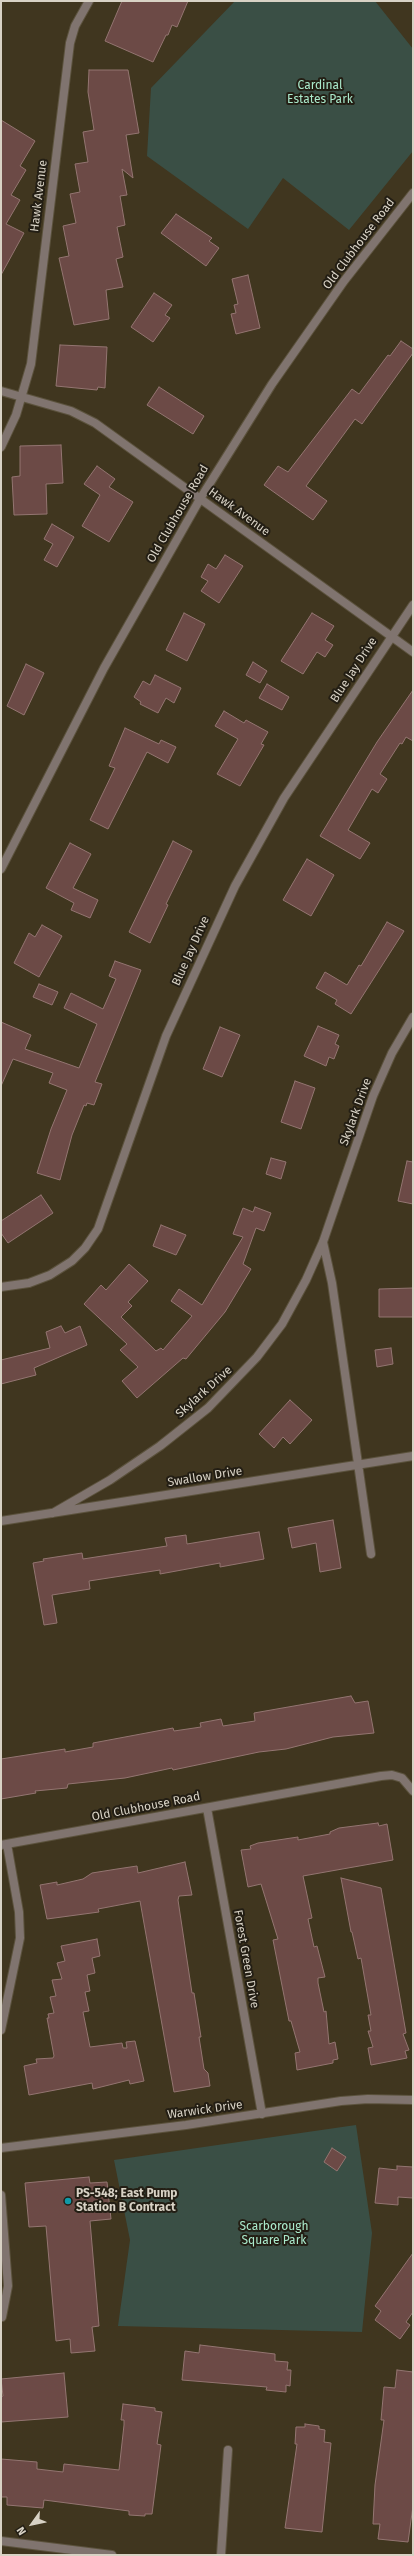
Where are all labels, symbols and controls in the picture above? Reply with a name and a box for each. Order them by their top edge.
park label: Cardinal Estates Park [287,79,353,107]
street label: Hawk Avenue [27,159,51,233]
street label: Old Clubhouse Road [320,196,398,292]
street label: Old Clubhouse Road [144,463,212,565]
street label: Hawk Avenue [205,485,273,539]
street label: Blue Jay Drive [328,635,380,705]
street label: Blue Jay Drive [169,914,213,988]
street label: Skylark Drive [337,1076,375,1148]
street label: Skylark Drive [173,1363,235,1421]
street label: Swallow Drive [167,1464,243,1490]
street label: Old Clubhouse Road [90,1789,202,1825]
street label: Forest Green Drive [230,1909,262,2009]
street label: Warwick Drive [166,2098,244,2122]
place label: PS-548; East Pump Station B Contract [76,2187,177,2215]
marker: PS-548; East Pump Station B Contract [63,2196,73,2206]
park label: Scarborough Square Park [240,2220,308,2248]
north arrow [12,2504,52,2544]
text: N [14,2524,29,2537]

